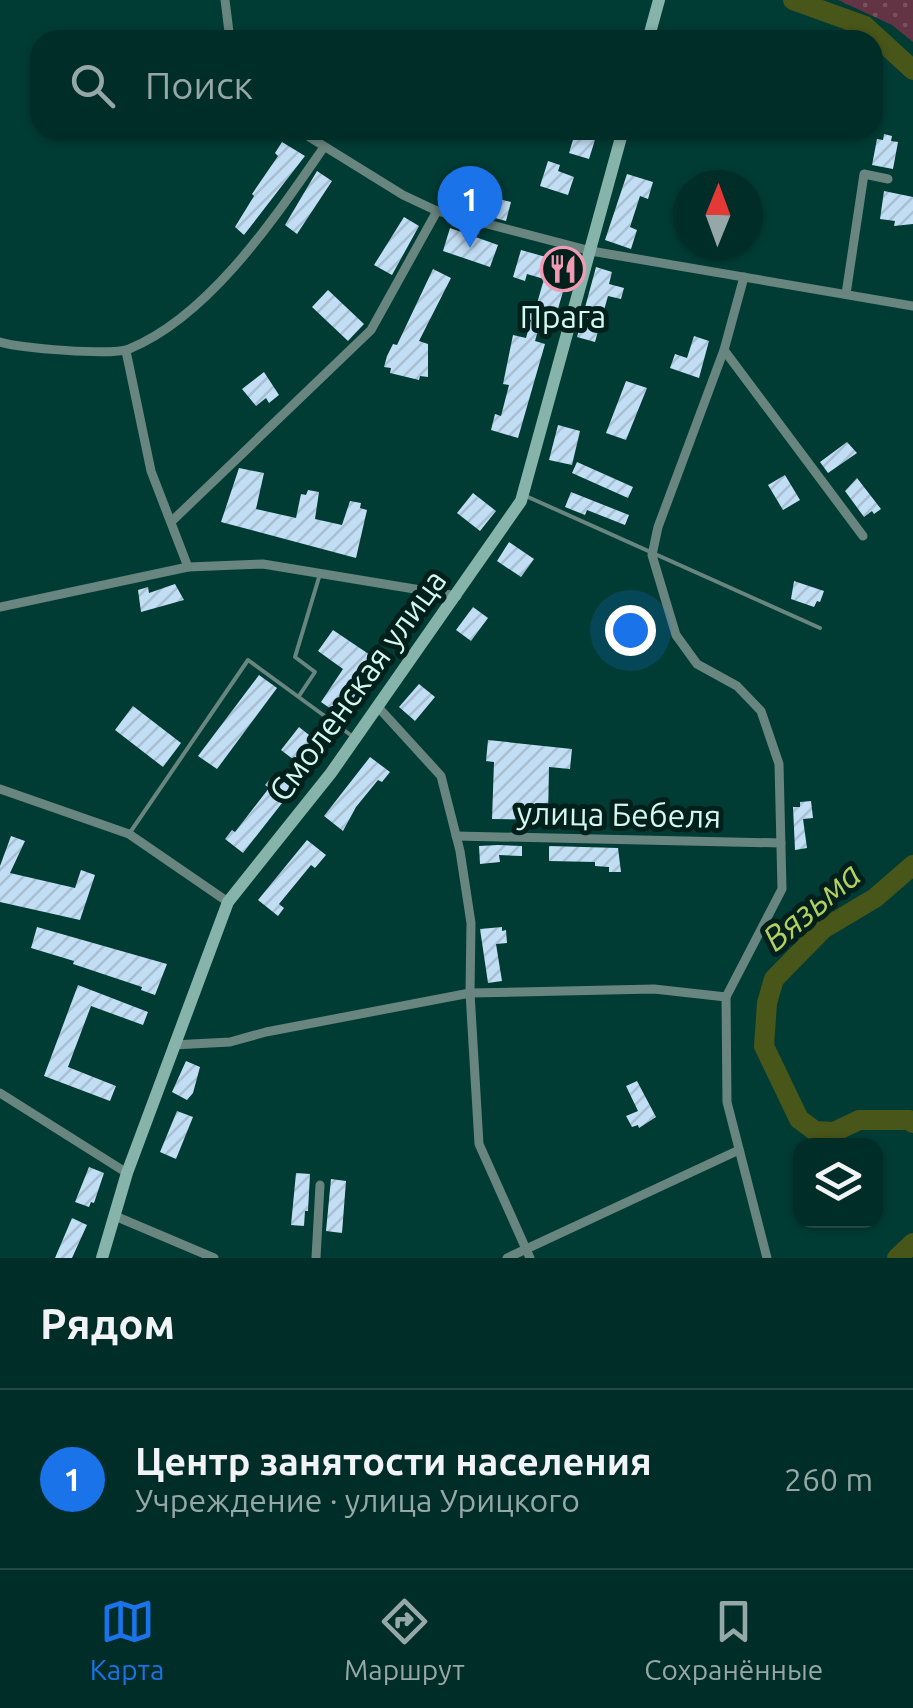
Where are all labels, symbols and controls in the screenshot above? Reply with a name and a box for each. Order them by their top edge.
search box [30,30,883,140]
icon: search [65,58,120,113]
text: Поиск [145,64,253,106]
pin: 1 [438,166,502,248]
north arrow [673,170,763,260]
restaurant icon: Прага [540,246,586,292]
place label: Прага [520,298,606,334]
street label: Смоленская улица [261,563,453,807]
your location [605,605,656,656]
street label: улица Бебеля [516,794,722,834]
water label: Вязьма [754,854,868,958]
map controls [793,1138,883,1228]
button: layers [793,1138,883,1228]
text: Рядом [40,1300,175,1347]
text: Центр занятости населения [135,1440,652,1482]
text: 1 [63,1461,82,1497]
text: 260 m [784,1461,873,1497]
text: Учреждение · улица Урицкого [135,1482,580,1518]
tab: Карта [90,1594,164,1685]
tab: Маршрут [344,1594,465,1685]
tab: Сохранённые [644,1594,823,1685]

